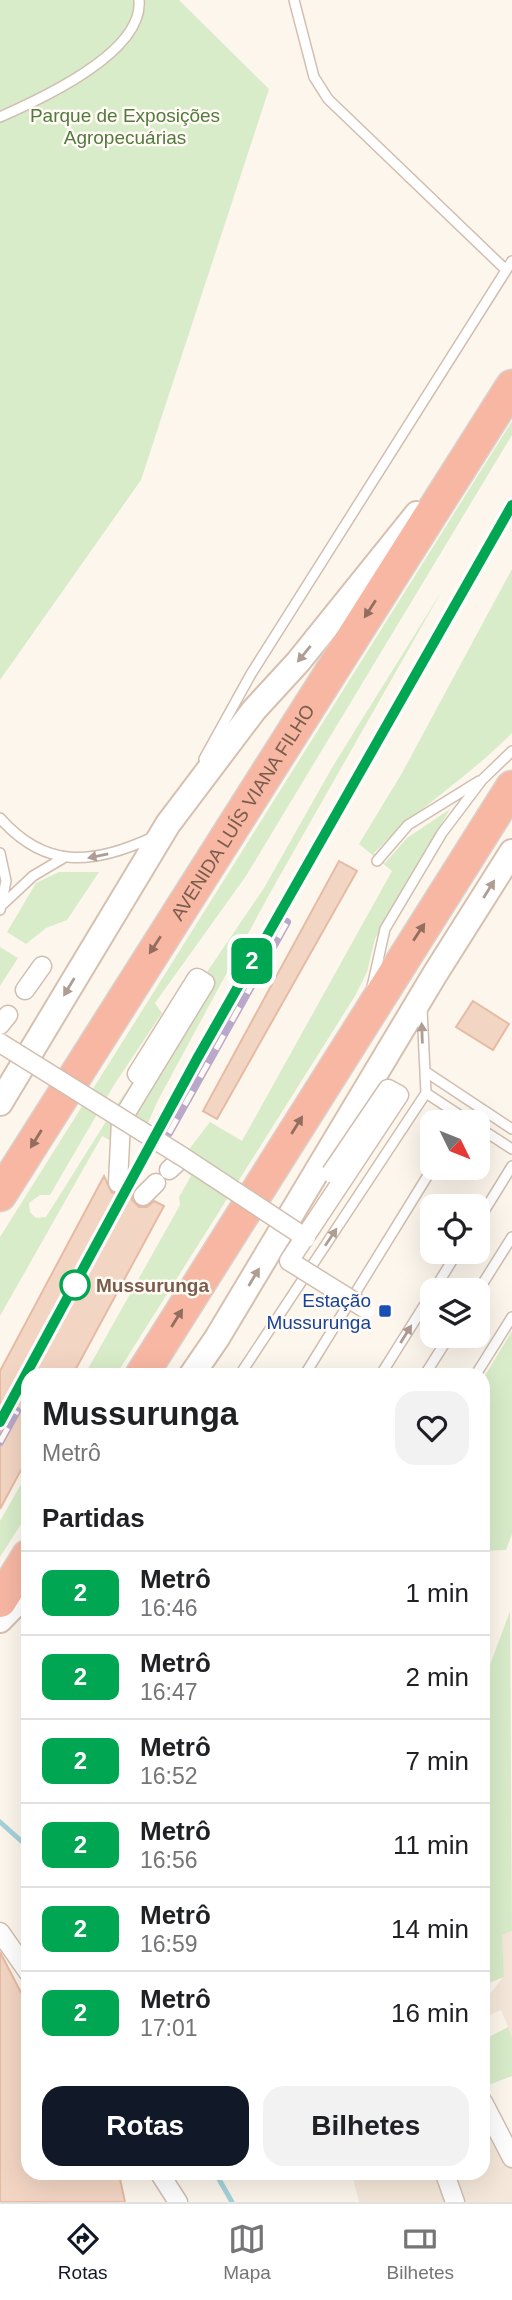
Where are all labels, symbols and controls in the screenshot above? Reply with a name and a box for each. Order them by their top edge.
park label: Parque de Exposições Agropecuárias [30,105,220,148]
one-way arrow [363,600,377,618]
one-way arrow [297,644,312,662]
street label: AVENIDA LUÍS VIANA FILHO [167,701,319,924]
one-way arrow [87,850,109,861]
one-way arrow [482,879,495,899]
one-way arrow [412,923,425,942]
one-way arrow [149,936,162,955]
line badge: 2 [229,938,275,984]
text: 2 [245,947,259,974]
one-way arrow [63,978,76,997]
one-way arrow [416,1022,427,1044]
north arrow [420,1110,490,1180]
map controls [420,1110,490,1348]
one-way arrow [291,1115,304,1134]
one-way arrow [29,1129,42,1149]
button: locate [420,1194,490,1264]
one-way arrow [324,1228,338,1246]
one-way arrow [248,1267,260,1286]
marker: Mussurunga [60,1270,90,1300]
place label: Mussurunga [96,1275,209,1296]
button: layers [420,1278,490,1348]
place label: Estação Mussurunga [266,1290,371,1333]
marker: Estação Mussurunga [377,1303,393,1319]
one-way arrow [170,1308,183,1327]
one-way arrow [400,1325,413,1344]
button: heart [395,1391,469,1465]
text: Mussurunga [42,1395,238,1432]
text: Metrô [42,1440,101,1466]
text: Partidas [42,1503,145,1533]
text: Metrô [140,1564,211,1594]
text: 1 min [405,1578,469,1608]
text: 2 [74,1579,87,1606]
text: 16:46 [140,1595,198,1621]
text: Metrô [140,1648,211,1678]
text: 2 min [405,1662,469,1692]
text: 2 [74,1663,87,1690]
text: 16:47 [140,1679,198,1705]
text: Metrô [140,1732,211,1762]
text: 7 min [405,1746,469,1776]
text: 2 [74,1747,87,1774]
text: 16:52 [140,1763,198,1789]
text: Metrô [140,1816,211,1846]
text: 11 min [393,1830,469,1860]
text: 2 [74,1831,87,1858]
text: 16:56 [140,1847,198,1873]
text: Metrô [140,1900,211,1930]
text: 14 min [391,1914,469,1944]
text: 2 [74,1915,87,1942]
text: 16:59 [140,1931,198,1957]
text: Metrô [140,1984,211,2014]
text: 16 min [391,1998,469,2028]
text: 2 [74,1999,87,2026]
text: 17:01 [140,2015,198,2041]
button: Rotas [42,2086,249,2166]
button: Bilhetes [263,2086,469,2166]
tab: Rotas [58,2220,108,2284]
tab: Mapa [223,2220,271,2284]
tab: Bilhetes [387,2220,454,2284]

